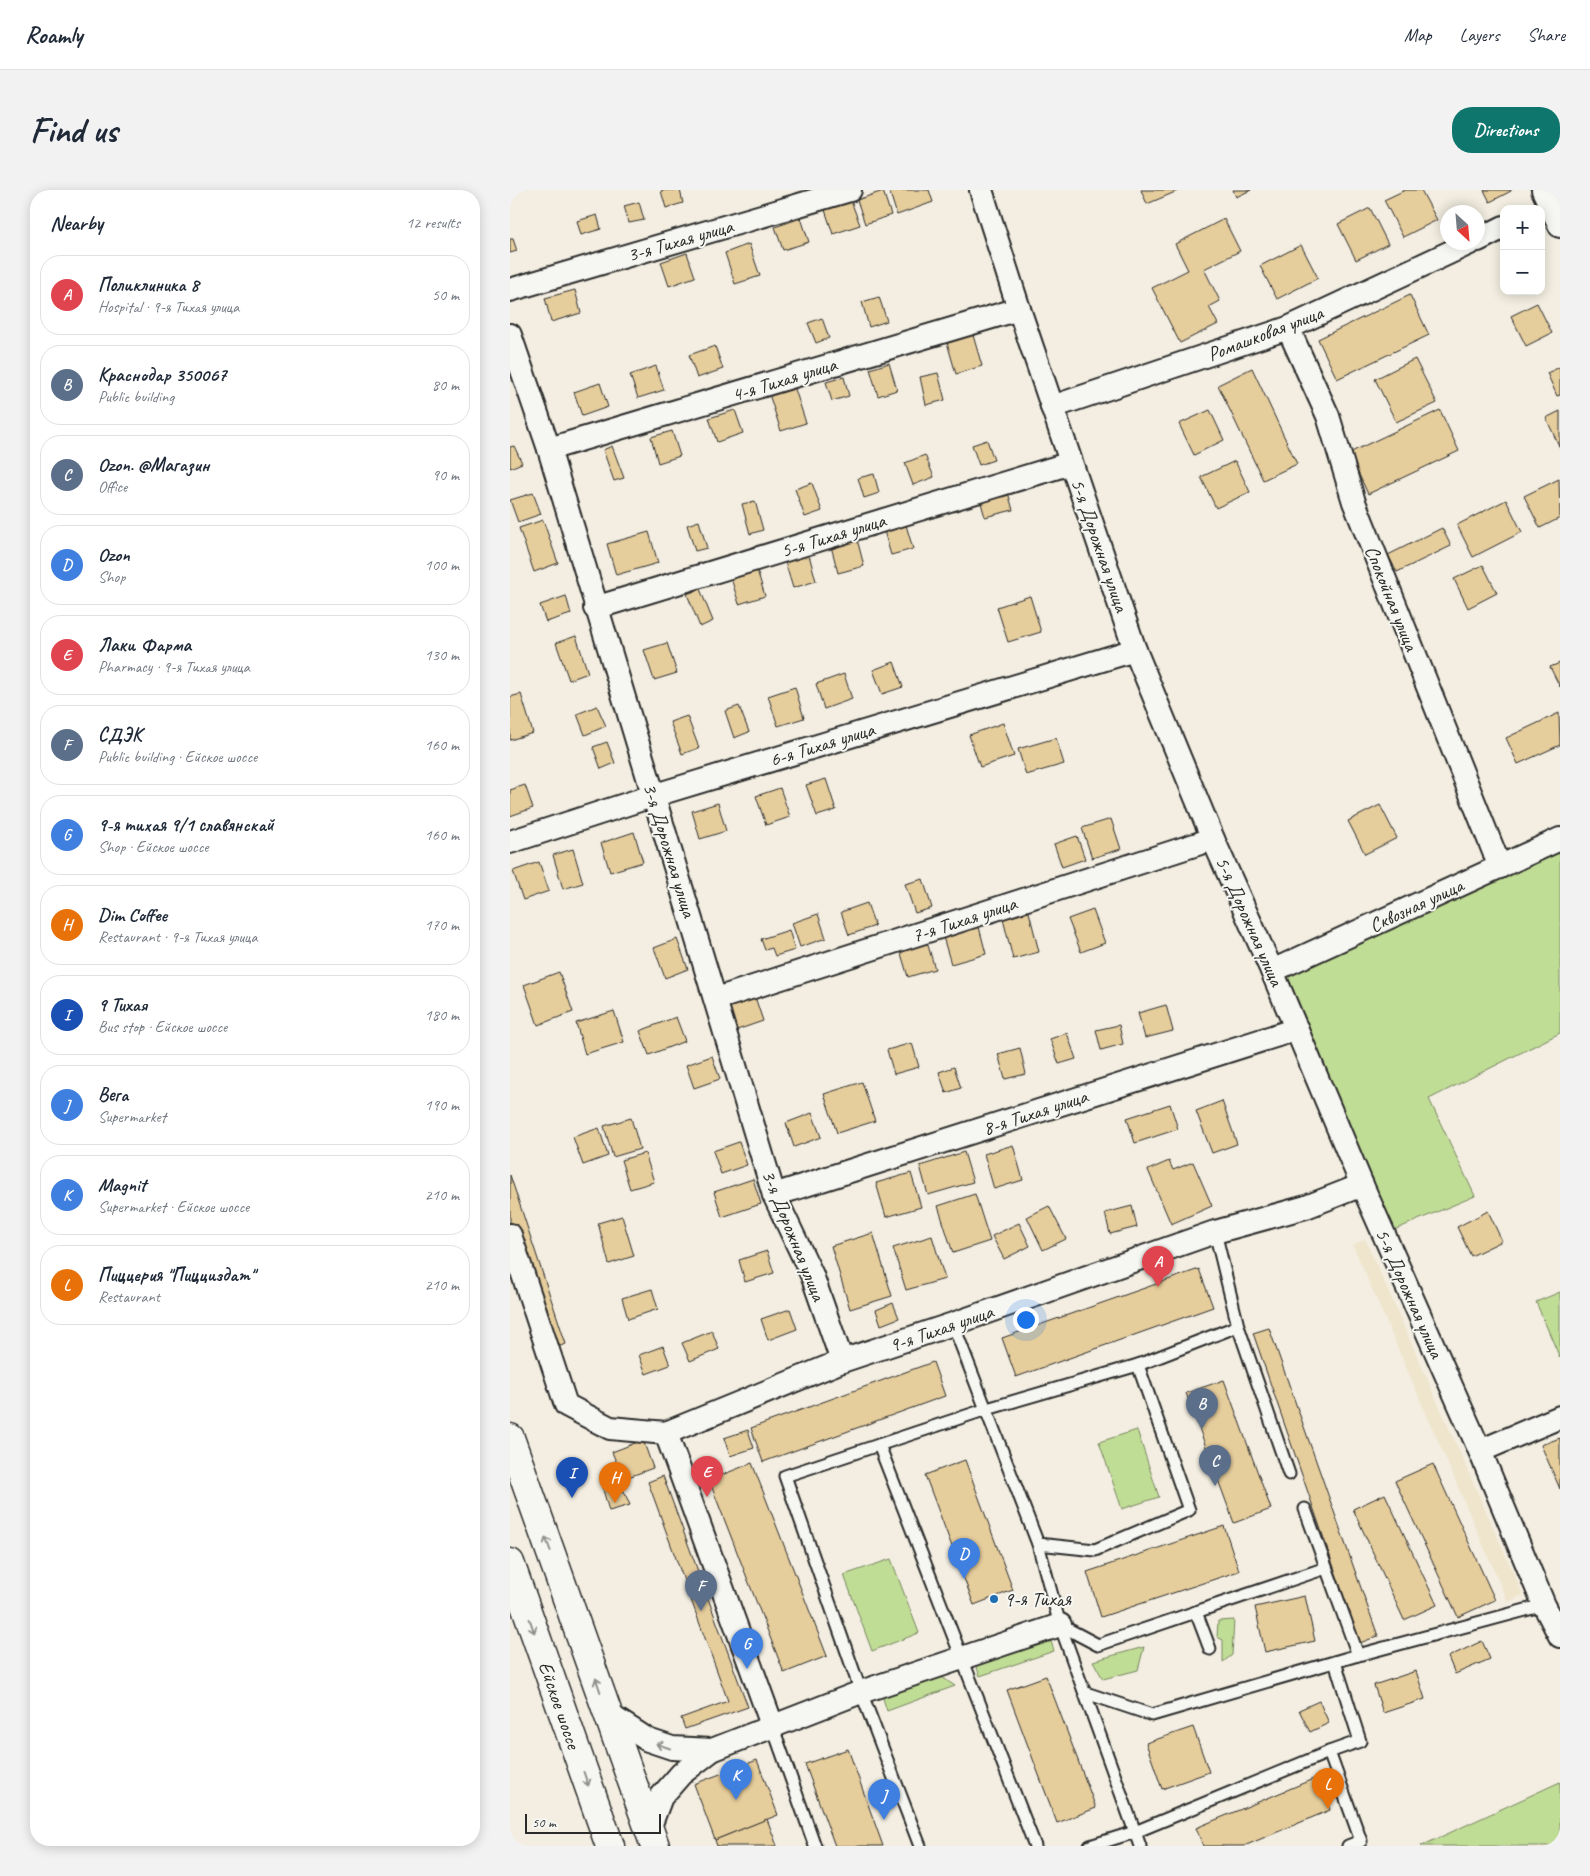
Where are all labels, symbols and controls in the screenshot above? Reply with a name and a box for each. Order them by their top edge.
text: Roamly [25,20,82,50]
text: Map [1404,24,1432,46]
text: Layers [1460,24,1499,46]
text: Share [1527,24,1565,46]
button: Directions [1452,107,1560,153]
text: Find us [30,108,117,153]
north arrow [1440,205,1485,250]
map controls [1500,205,1545,295]
button: + [1500,205,1545,250]
text: Nearby [50,210,103,236]
text: 12 results [406,213,460,233]
street label: 3-я Тихая улица [625,213,737,267]
button: − [1500,250,1545,295]
text: Поликлиника 8 [98,273,199,297]
text: A [63,285,71,305]
text: 50 m [432,285,459,305]
text: Hospital · 9-я Тихая улица [98,297,239,317]
street label: Ромашковая улица [1204,299,1328,367]
street label: 4-я Тихая улица [729,351,841,407]
text: Краснодар 350067 [98,363,227,387]
text: B [63,375,71,395]
text: 80 m [432,375,459,395]
text: Public building [98,387,174,407]
text: Ozon. @Магазин [98,453,210,477]
text: C [63,465,71,485]
text: 90 m [432,465,459,485]
street label: 5-я Дорожная улица [1065,475,1135,617]
text: Office [98,477,127,497]
street label: 5-я Тихая улица [778,507,890,563]
street label: Спокойная улица [1359,542,1425,656]
text: Ozon [98,543,130,567]
text: D [62,555,72,575]
text: 100 m [425,555,459,575]
text: Shop [98,567,125,587]
text: Лаки Фарма [98,633,191,657]
text: E [63,645,71,665]
text: 130 m [425,645,459,665]
text: Pharmacy · 9-я Тихая улица [98,657,250,677]
street label: 6-я Тихая улица [767,716,879,772]
text: СДЭК [98,723,142,747]
text: F [63,735,71,755]
text: 160 m [425,735,459,755]
text: Public building · Ейское шоссе [98,747,257,767]
street label: 3-я Дорожная улица [637,780,702,922]
text: 9-я тихая 9/1 славянскай [98,813,274,837]
text: G [63,825,71,845]
text: 160 m [425,825,459,845]
text: Shop · Ейское шоссе [98,837,208,857]
street label: 5-я Дорожная улица [1210,853,1290,992]
street label: Сквозная улица [1365,872,1469,938]
street label: 7-я Тихая улица [909,890,1021,948]
text: Dim Coffee [98,903,167,927]
text: H [62,915,72,935]
text: 170 m [425,915,459,935]
text: Restaurant · 9-я Тихая улица [98,927,257,947]
text: 9 Тихая [98,993,147,1017]
text: I [64,1005,70,1025]
text: 180 m [425,1005,459,1025]
text: Bus stop · Ейское шоссе [98,1017,227,1037]
text: Вега [98,1083,128,1107]
street label: 8-я Тихая улица [980,1083,1092,1141]
text: J [64,1095,70,1115]
text: 190 m [425,1095,459,1115]
text: Supermarket [98,1107,166,1127]
street label: 3-я Дорожная улица [756,1166,832,1306]
text: Magnit [98,1173,146,1197]
text: K [63,1185,71,1205]
text: 210 m [425,1185,459,1205]
text: Supermarket · Ейское шоссе [98,1197,249,1217]
street label: 5-я Дорожная улица [1370,1225,1450,1364]
pin: A [1142,1246,1174,1287]
text: Пиццерия "Пицциздат" [98,1263,254,1287]
text: L [64,1275,70,1295]
text: 210 m [425,1275,459,1295]
text: Restaurant [98,1287,160,1307]
street label: 9-я Тихая улица [886,1299,998,1358]
your location [1013,1307,1039,1333]
pin: B [1186,1388,1218,1429]
pin: C [1199,1445,1231,1486]
pin: E [691,1456,723,1497]
pin: I [556,1457,588,1498]
pin: H [599,1462,631,1503]
one-way arrow [543,1537,552,1552]
pin: D [948,1538,980,1579]
pin: F [685,1570,717,1611]
place label: 9-я Тихая [1004,1587,1072,1612]
marker: 9-я Тихая [988,1593,1000,1605]
one-way arrow [528,1617,537,1633]
pin: G [731,1628,763,1669]
street label: Ейское шоссе [533,1658,587,1754]
one-way arrow [593,1677,602,1693]
one-way arrow [656,1740,672,1750]
pin: K [720,1759,752,1800]
pin: L [1312,1768,1344,1809]
one-way arrow [582,1770,591,1786]
pin: J [868,1779,900,1820]
scale bar [525,1811,661,1834]
text: 50 m [532,1814,556,1831]

